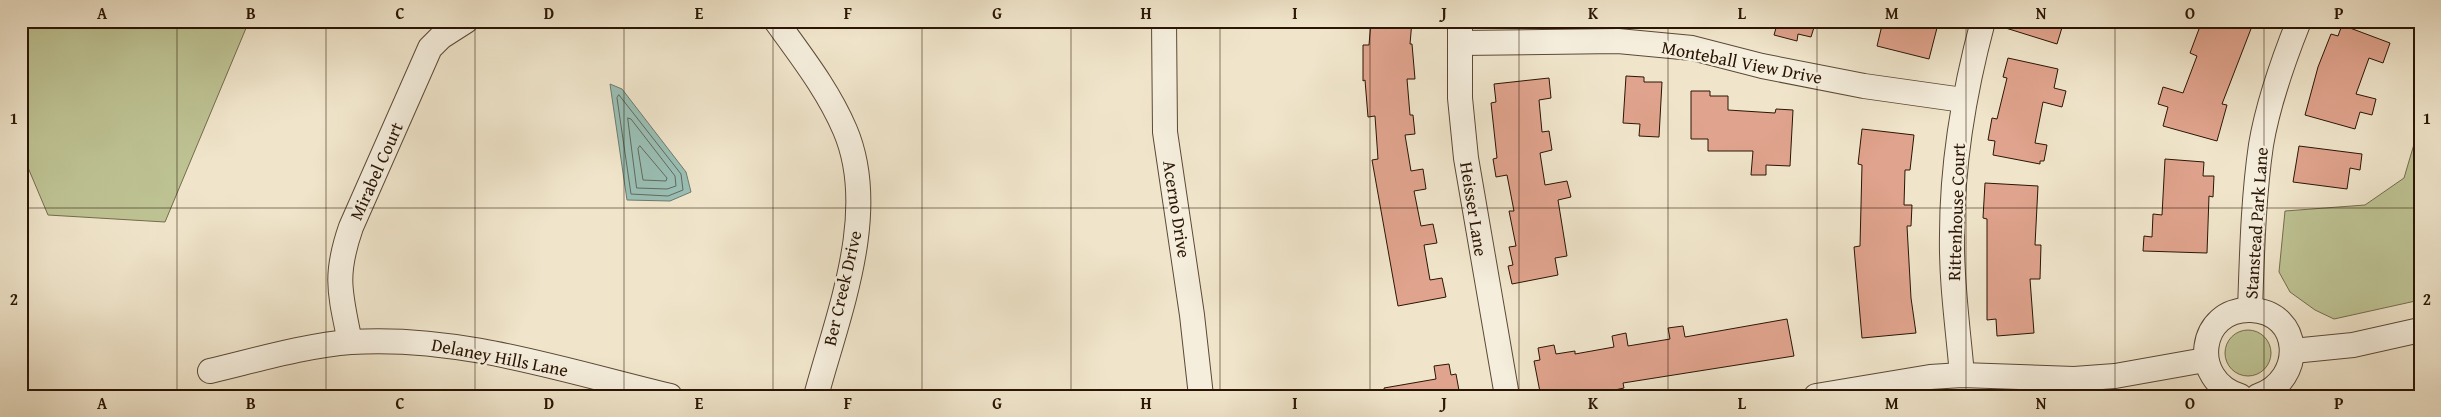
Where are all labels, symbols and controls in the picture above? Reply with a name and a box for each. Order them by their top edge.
text: A [97,1,108,25]
text: B [246,1,256,25]
text: C [395,1,405,25]
text: D [544,1,554,25]
text: E [695,1,704,25]
text: F [844,1,852,25]
text: G [992,1,1002,25]
text: H [1140,1,1152,25]
text: I [1292,1,1298,25]
text: J [1438,1,1447,25]
text: K [1588,1,1599,25]
text: L [1738,1,1747,25]
text: M [1885,1,1899,25]
text: N [2036,1,2047,25]
text: O [2185,1,2195,25]
text: P [2334,1,2344,25]
street label: Monteball View Drive [1659,33,1825,91]
text: 1 [10,106,18,130]
text: 1 [2423,106,2431,130]
street label: Mirabel Court [342,117,410,224]
street label: Rittenhouse Court [1940,142,1972,281]
street label: Stanstead Park Lane [2237,146,2275,300]
street label: Acerno Drive [1156,158,1198,260]
street label: Heisser Lane [1453,160,1495,258]
street label: Ber Creek Drive [816,228,868,348]
text: 2 [10,287,18,311]
text: 2 [2423,287,2431,311]
street label: Delaney Hills Lane [429,331,571,383]
text: A [97,391,108,415]
text: B [246,391,256,415]
text: C [395,391,405,415]
text: D [544,391,554,415]
text: E [695,391,704,415]
text: F [844,391,852,415]
text: G [992,391,1002,415]
text: H [1140,391,1152,415]
text: I [1292,391,1298,415]
text: J [1438,391,1447,415]
text: K [1588,391,1599,415]
text: L [1738,391,1747,415]
text: M [1885,391,1899,415]
text: N [2036,391,2047,415]
text: O [2185,391,2195,415]
text: P [2334,391,2344,415]

